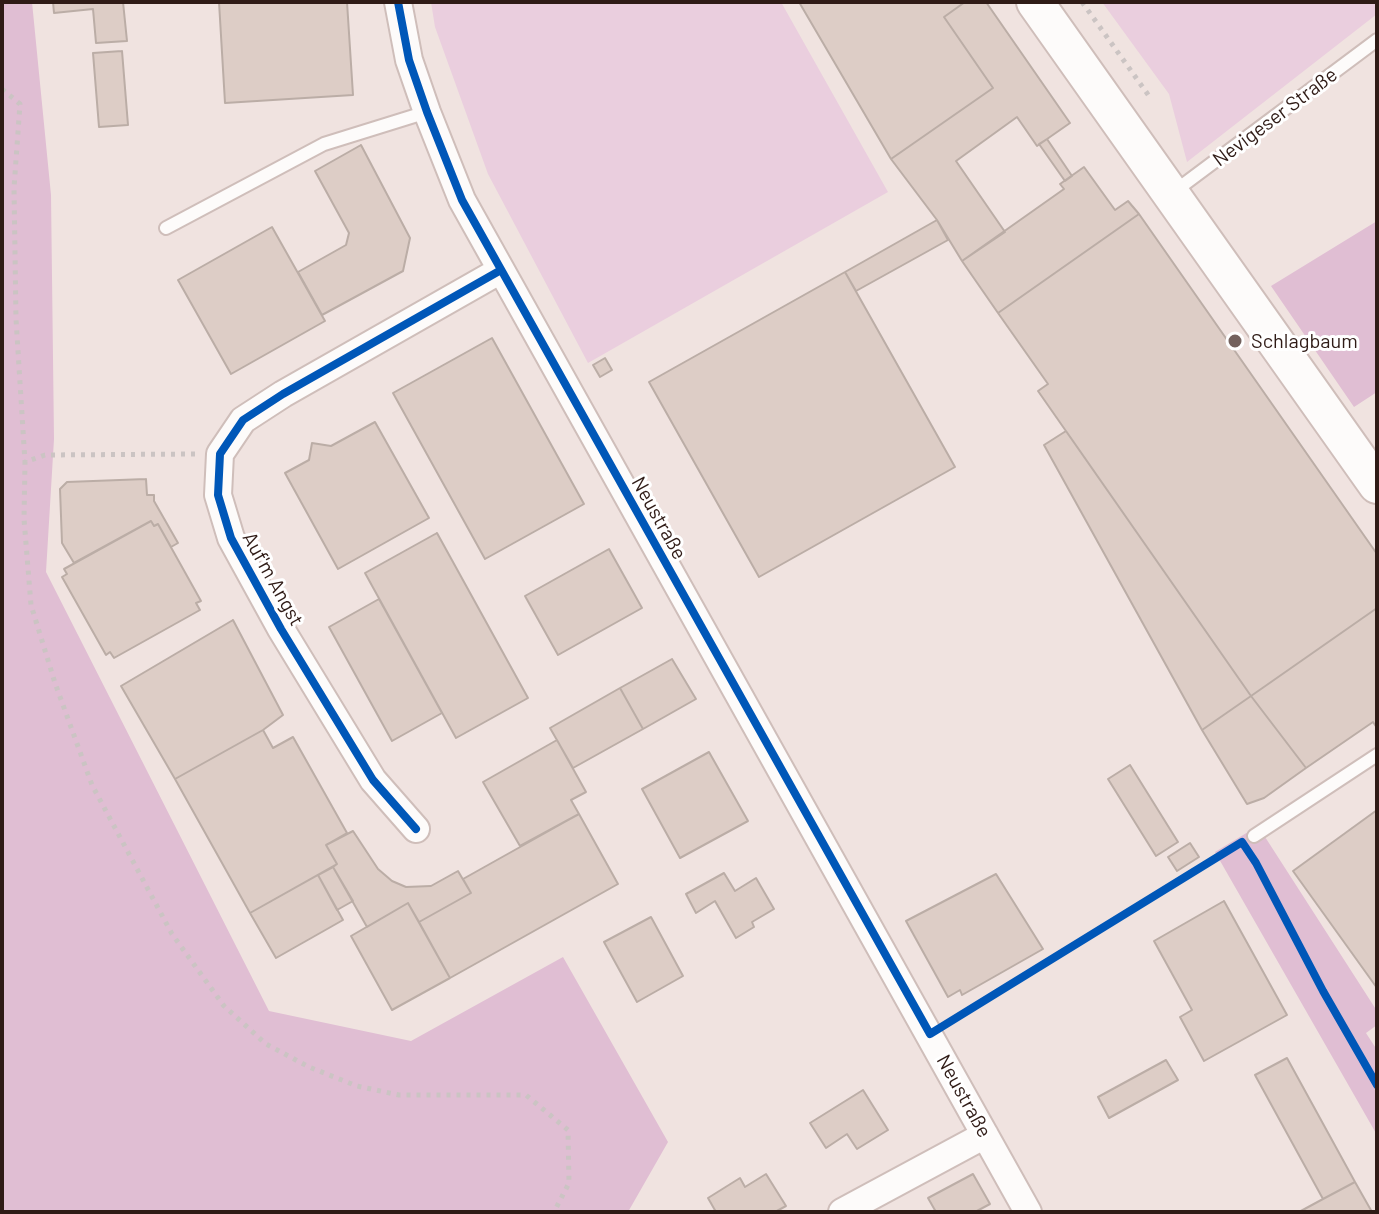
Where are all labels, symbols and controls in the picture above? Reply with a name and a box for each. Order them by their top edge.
street label: Nevigeser Straße [1208,62,1342,172]
place label: Schlagbaum [1251,329,1358,353]
marker: Schlagbaum [1226,332,1244,350]
street label: Neustraße [626,472,692,564]
street label: Auf'm Angst [237,528,309,630]
street label: Neustraße [931,1050,997,1142]

